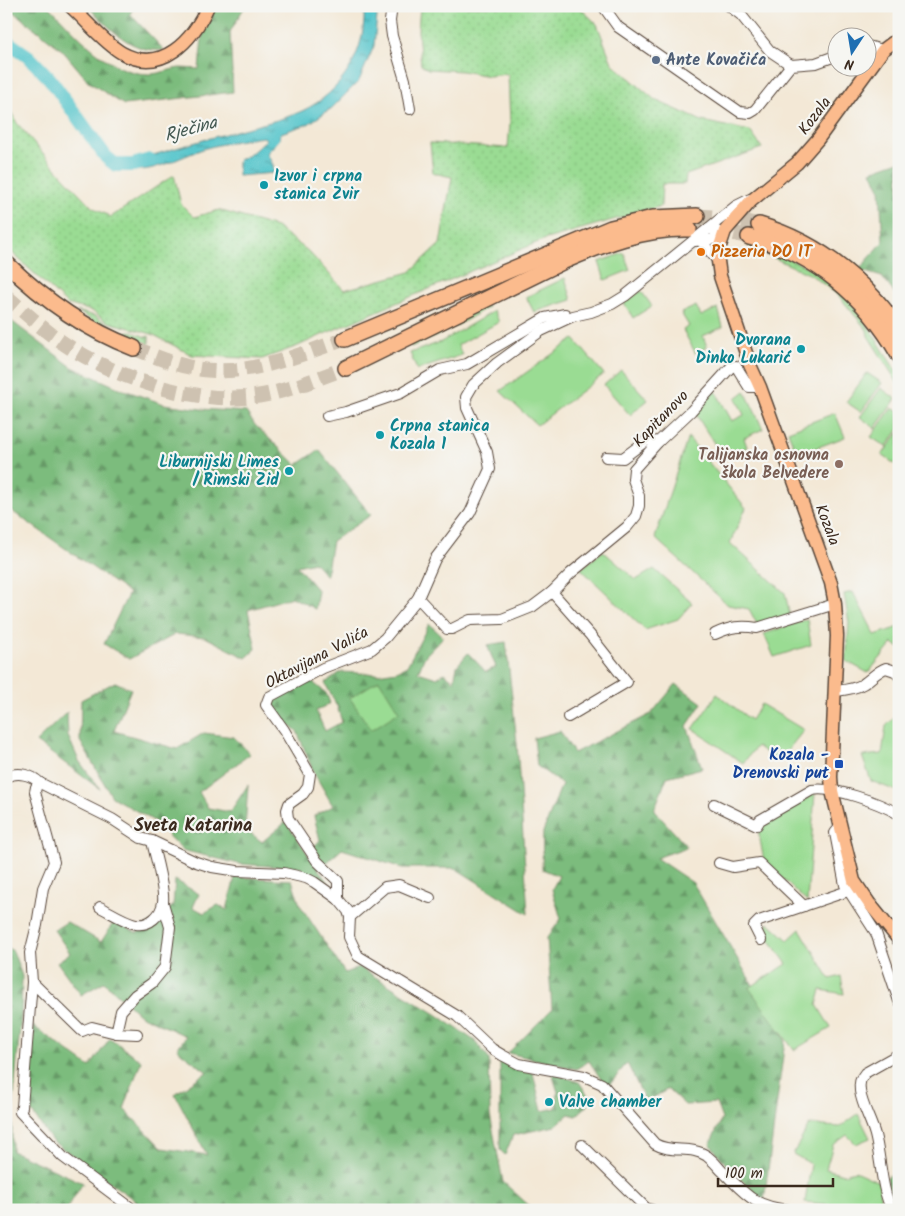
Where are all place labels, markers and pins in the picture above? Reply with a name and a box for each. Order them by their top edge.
place label: Ante Kovačića [666,48,766,73]
marker: Ante Kovačića [650,54,662,66]
place label: Izvor i crpna stanica Zvir [274,164,362,207]
marker: Izvor i crpna stanica Zvir [258,179,270,191]
place label: Pizzeria DO IT [711,240,813,265]
marker: Pizzeria DO IT [695,246,707,258]
place label: Dvorana Dinko Lukarić [696,328,792,371]
marker: Dvorana Dinko Lukarić [795,343,807,355]
place label: Crpna stanica Kozala 1 [390,414,489,457]
marker: Crpna stanica Kozala 1 [374,429,386,441]
place label: Talijanska osnovna škola Belvedere [698,443,829,486]
place label: Liburnijski Limes / Rimski Zid [159,450,280,493]
marker: Talijanska osnovna škola Belvedere [833,458,845,470]
marker: Liburnijski Limes / Rimski Zid [283,465,295,477]
place label: Kozala - Drenovski put [733,743,830,786]
marker: Kozala - Drenovski put [833,758,845,770]
place label: Valve chamber [559,1090,663,1115]
marker: Valve chamber [543,1096,555,1108]

